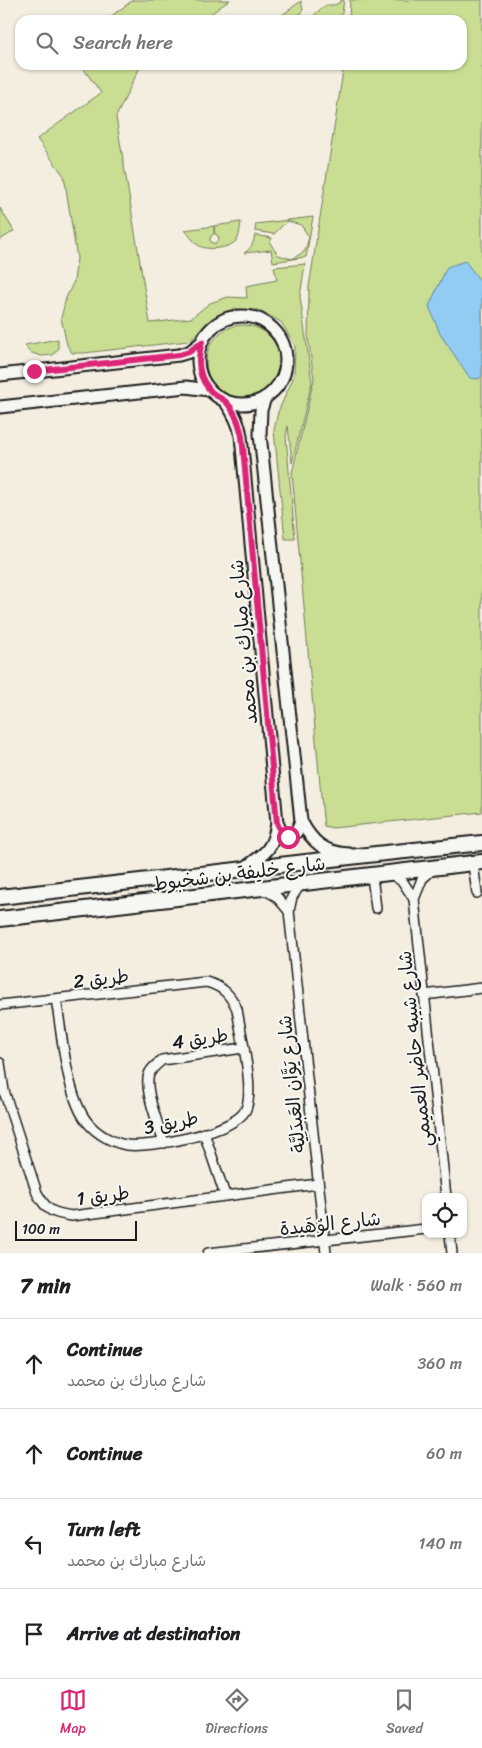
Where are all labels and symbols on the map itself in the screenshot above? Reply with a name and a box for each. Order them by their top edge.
route end [23,360,46,383]
street label: شارع مبارك بن محمد [220,558,267,726]
route start [277,826,300,849]
street label: شارع خليفة بن شخبوط [151,847,327,900]
street label: شارع شيبه حاضر العميمي [388,949,441,1149]
street label: طريق 2 [72,959,131,998]
street label: شارع يَوَّان العَبدَلِيَّة [268,1013,315,1154]
street label: طريق 4 [170,1018,230,1059]
street label: طريق 3 [141,1101,201,1144]
street label: طريق 1 [75,1176,131,1215]
street label: شارع الوُهَيدة [278,1202,382,1245]
scale bar [15,1218,138,1241]

